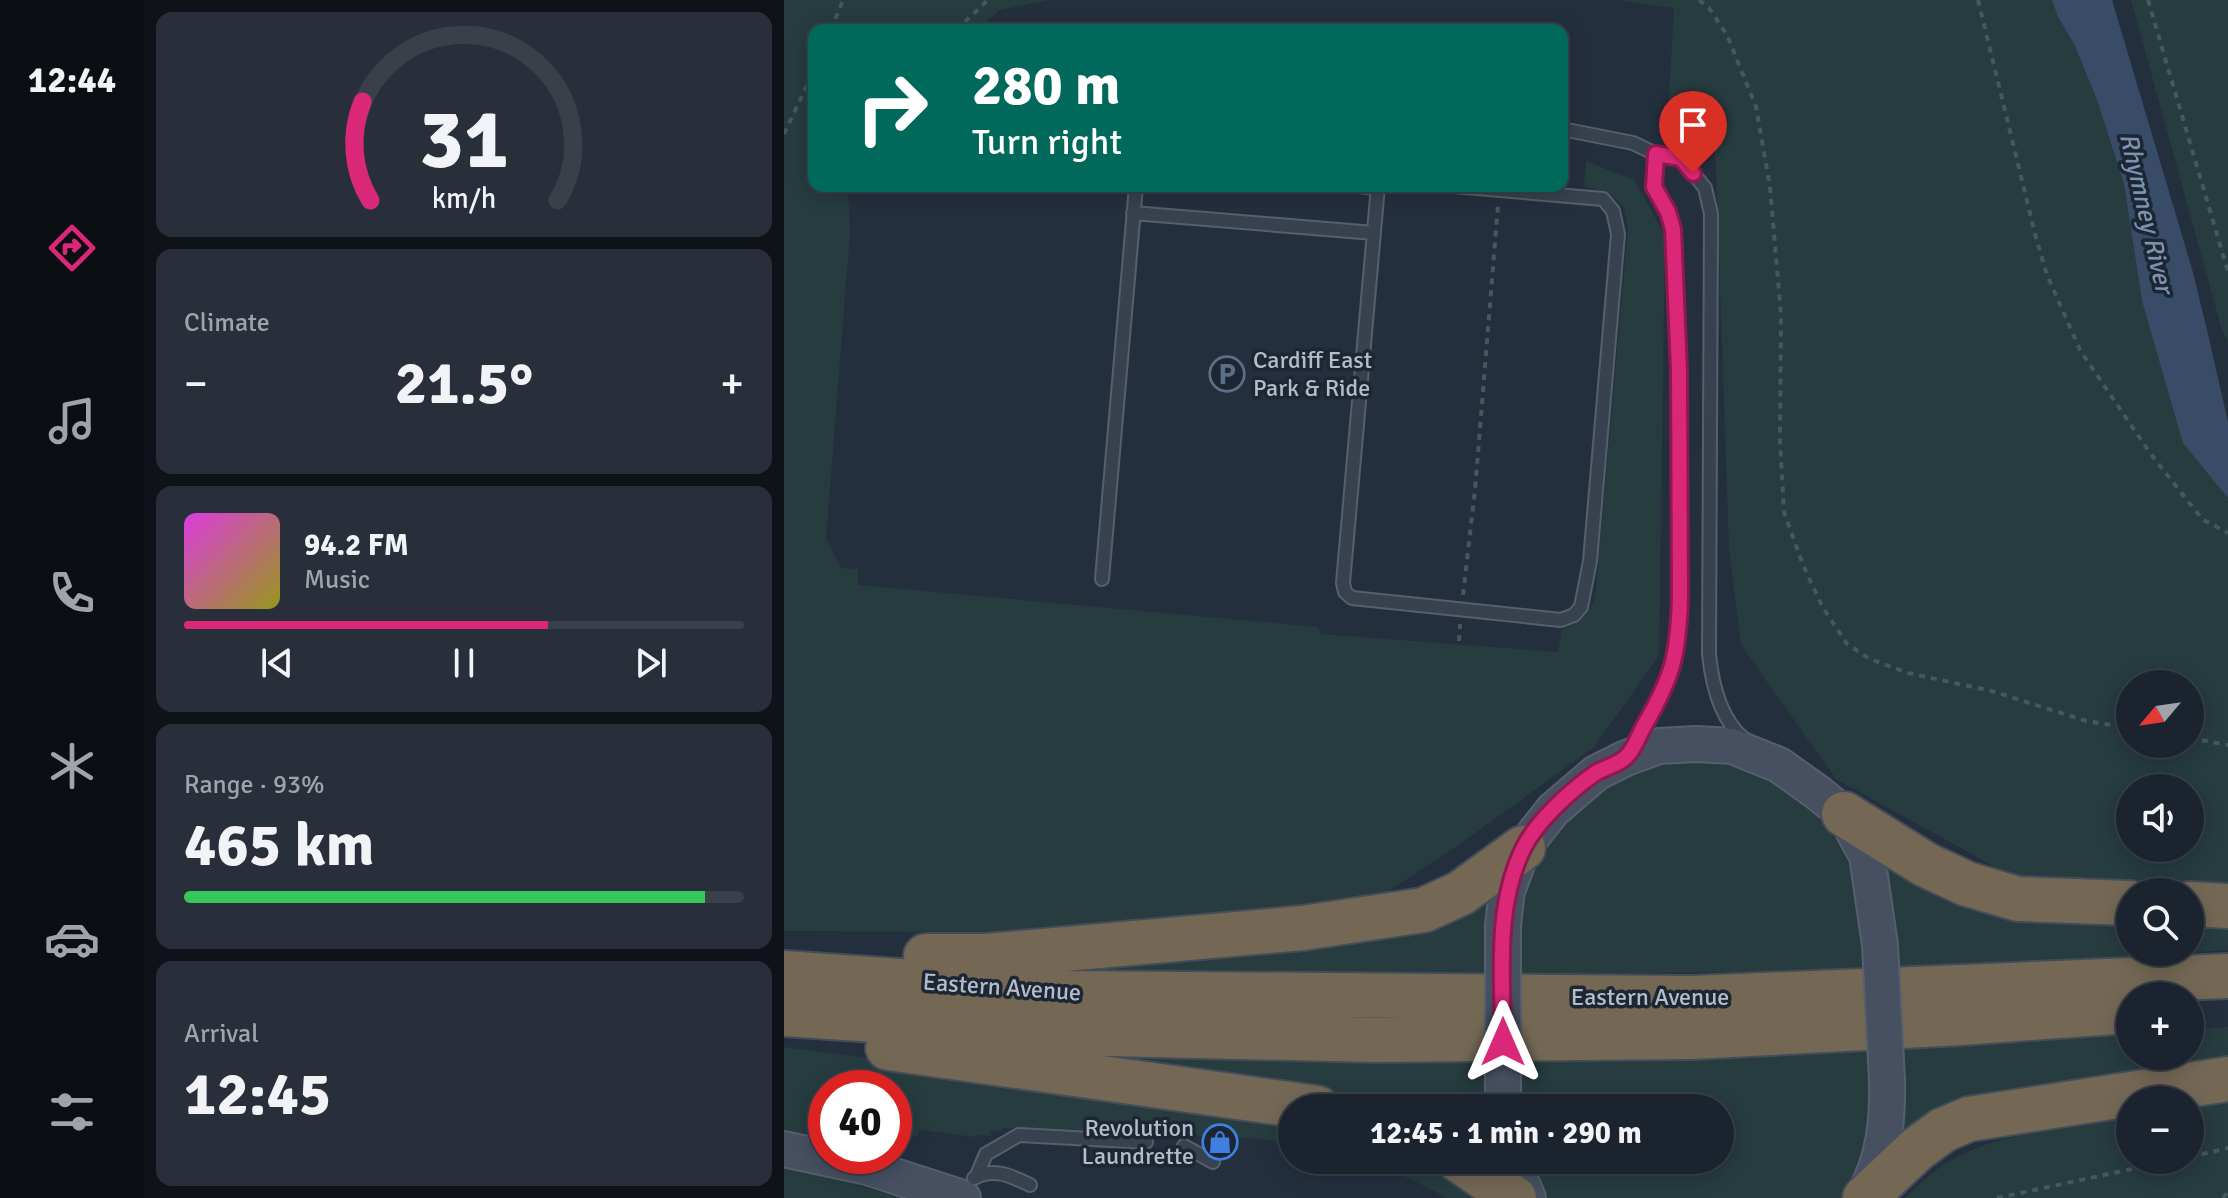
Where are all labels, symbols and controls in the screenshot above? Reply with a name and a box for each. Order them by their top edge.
text: 280 m [972,51,1120,120]
icon: right [840,56,944,160]
text: 12:44 [28,58,116,103]
text: 31 [419,88,509,190]
pin [1659,91,1727,173]
icon: arrive [1671,103,1715,147]
text: Turn right [972,120,1122,165]
water label: Rhymney River [2112,130,2181,300]
text: km/h [432,181,496,216]
icon: directions [44,220,100,276]
text: Climate [184,307,270,339]
place label: Cardiff East Park & Ride [1253,345,1372,403]
text: 21.5° [395,347,533,421]
parking icon: Cardiff East Park & Ride [1208,355,1246,393]
text: − [184,357,208,411]
text: + [720,357,744,411]
icon: music [44,393,100,449]
text: 94.2 FM [304,527,409,564]
text: Music [304,564,370,596]
icon: phone [44,565,100,621]
icon: previous [255,641,299,685]
icon: pause [442,641,486,685]
icon: next [629,641,673,685]
north arrow [2116,670,2204,758]
map controls [2116,670,2204,1174]
icon: climate [44,738,100,794]
text: Range · 93% [184,769,325,801]
button: sound [2116,774,2204,862]
text: 465 km [184,809,374,883]
button: search [2116,878,2204,966]
icon: car [44,911,100,967]
street label: Eastern Avenue [922,967,1082,1007]
street label: Eastern Avenue [1571,982,1729,1012]
button: + [2116,982,2204,1070]
position arrow [1461,1000,1545,1084]
text: Arrival [184,1018,259,1050]
text: 12:45 [184,1058,331,1132]
speed limit sign: 40 [808,1070,912,1174]
icon: filters [44,1084,100,1140]
button: − [2116,1086,2204,1174]
place label: Revolution Laundrette [1082,1113,1194,1171]
text: 12:45 · 1 min · 290 m [1370,1115,1642,1152]
shop icon: Revolution Laundrette [1201,1123,1239,1161]

